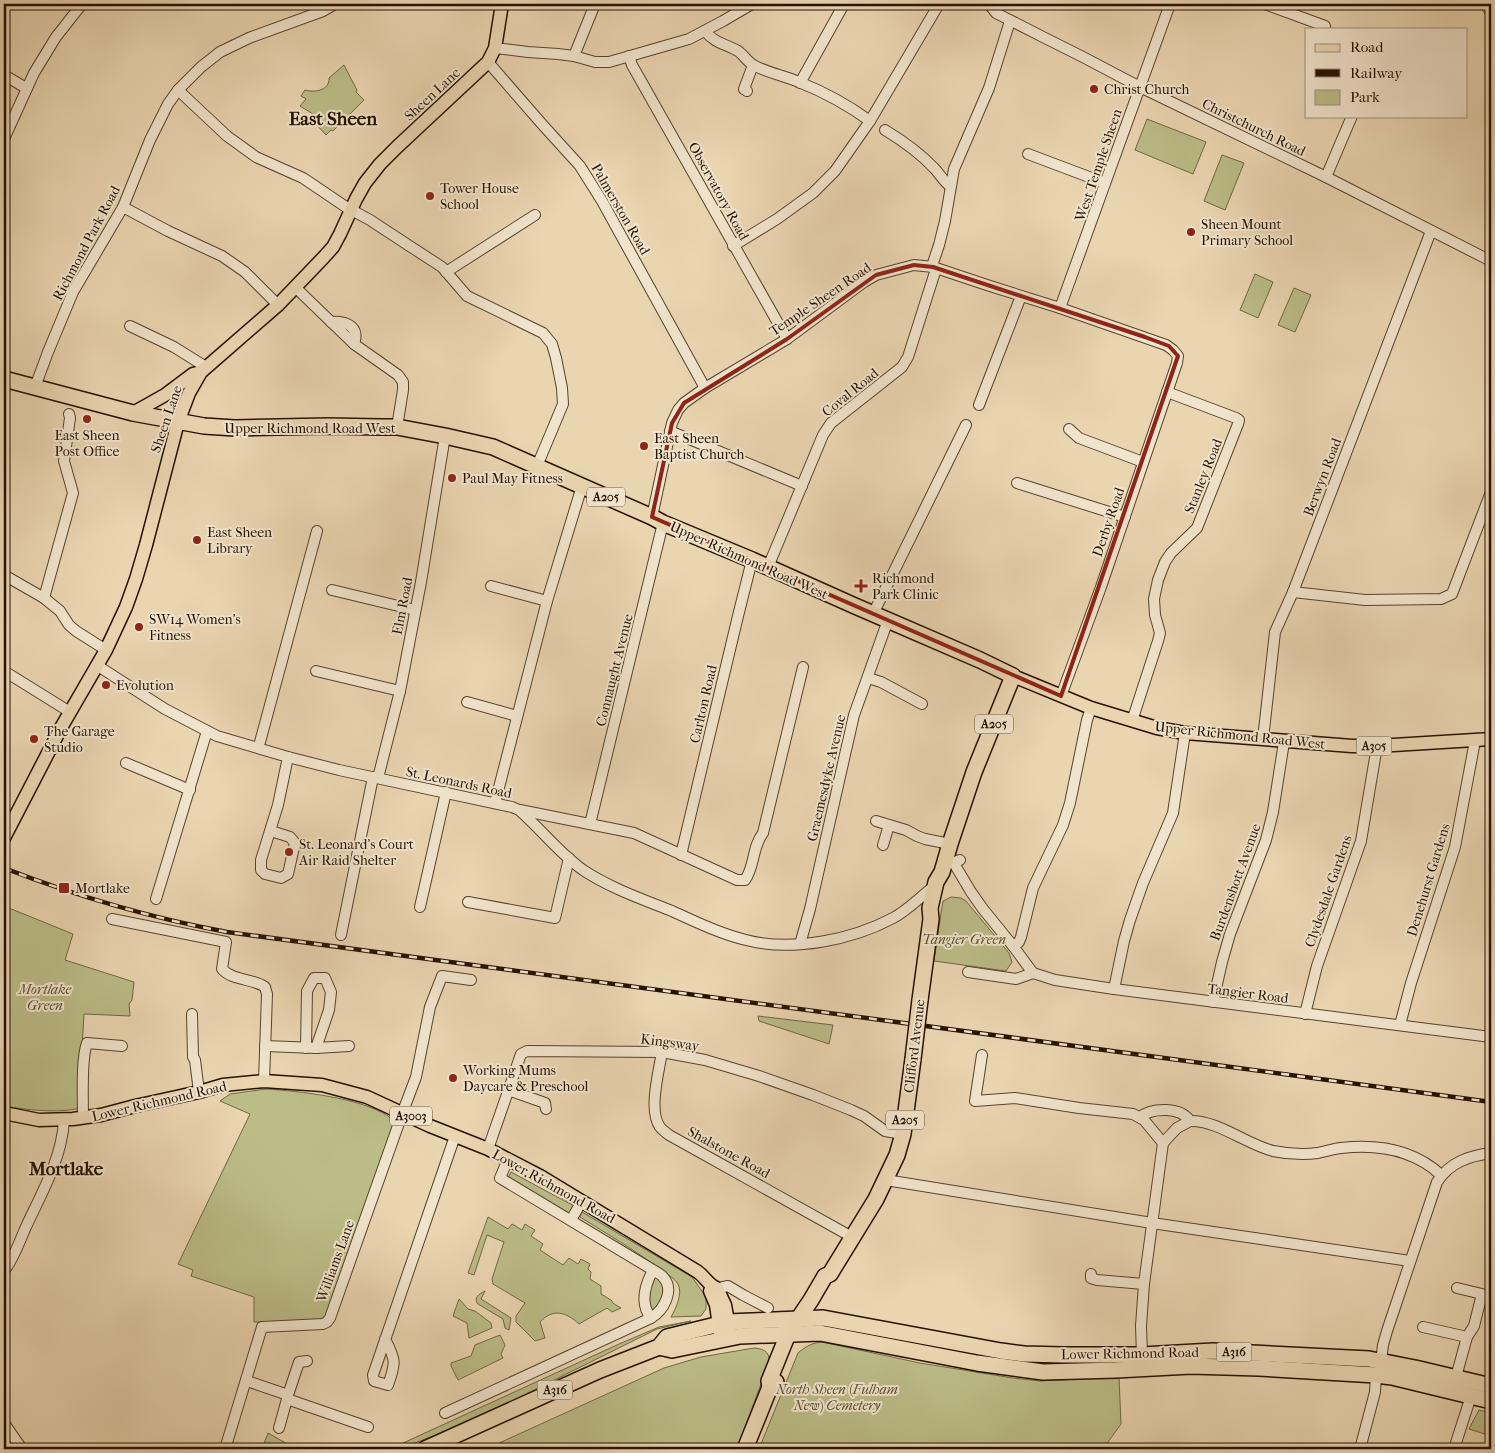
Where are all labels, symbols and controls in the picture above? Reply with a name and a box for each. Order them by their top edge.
legend [1305,28,1468,118]
text: Road [1350,38,1384,56]
street label: Sheen Lane [401,64,464,124]
text: Railway [1350,64,1403,82]
place label: Christ Church [1104,81,1190,98]
marker: Christ Church [1088,83,1100,95]
text: Park [1350,88,1380,106]
street label: Christchurch Road [1199,95,1309,160]
street label: West Temple Sheen [1071,107,1126,225]
district label: East Sheen [289,108,378,130]
street label: Observatory Road [685,139,753,244]
street label: Palmerston Road [588,161,654,258]
place label: Tower House School [440,180,519,213]
street label: Richmond Park Road [49,183,124,303]
marker: Tower House School [424,190,436,202]
place label: Sheen Mount Primary School [1201,216,1293,249]
marker: Sheen Mount Primary School [1185,226,1197,238]
street label: Temple Sheen Road [766,259,875,340]
street label: Coval Road [819,364,882,420]
street label: Sheen Lane [147,383,186,455]
marker: East Sheen Post Office [81,413,93,425]
street label: Upper Richmond Road West [224,420,396,437]
place label: East Sheen Post Office [54,427,120,460]
place label: East Sheen Baptist Church [654,430,745,463]
street label: Berwyn Road [1300,435,1345,519]
street label: Stanley Road [1181,436,1226,516]
marker: East Sheen Baptist Church [638,440,650,452]
place label: Paul May Fitness [462,470,563,487]
marker: Paul May Fitness [446,472,458,484]
street label: Derby Road [1089,485,1128,559]
road number: A205 [587,488,625,507]
street label: Upper Richmond Road West [667,518,831,603]
place label: East Sheen Library [207,524,272,557]
marker: East Sheen Library [191,534,203,546]
place label: Richmond Park Clinic [872,570,939,603]
street label: Elm Road [389,576,416,636]
marker: Richmond Park Clinic [854,579,868,593]
place label: SW14 Women's Fitness [149,611,241,644]
street label: Connaught Avenue [592,612,637,728]
marker: SW14 Women's Fitness [133,621,145,633]
street label: Carlton Road [686,663,721,745]
place label: Evolution [116,677,174,694]
marker: Evolution [100,679,112,691]
street label: Graemesdyke Avenue [804,713,849,843]
road number: A205 [975,714,1013,734]
street label: Upper Richmond Road West [1154,718,1326,753]
place label: The Garage Studio [44,723,115,756]
marker: The Garage Studio [28,733,40,745]
road number: A305 [1356,736,1392,756]
street label: St. Leonards Road [404,763,514,802]
street label: Burdenshott Avenue [1206,821,1265,943]
street label: Denehurst Gardens [1403,822,1454,939]
street label: Clydesdale Gardens [1301,833,1356,949]
place label: St. Leonard's Court Air Raid Shelter [298,836,414,869]
marker: St. Leonard's Court Air Raid Shelter [283,846,295,858]
place label: Mortlake [75,880,130,897]
marker: Mortlake [57,881,71,895]
park label: Tangier Green [922,931,1006,948]
street label: Tangier Road [1206,980,1290,1007]
park label: Mortlake Green [18,981,72,1014]
street label: Clifford Avenue [900,998,929,1094]
street label: Kingsway [640,1030,701,1055]
place label: Working Mums Daycare & Preschool [462,1062,589,1095]
marker: Working Mums Daycare & Preschool [447,1072,459,1084]
street label: Lower Richmond Road [90,1078,229,1125]
road number: A3003 [390,1106,432,1126]
road number: A205 [886,1110,924,1130]
street label: Shalstone Road [685,1123,773,1182]
street label: Lower Richmond Road [489,1146,619,1227]
district label: Mortlake [28,1158,104,1180]
street label: Williams Lane [312,1218,358,1305]
road number: A316 [1216,1342,1252,1361]
street label: Lower Richmond Road [1061,1344,1199,1363]
road number: A316 [538,1380,572,1400]
park label: North Sheen (Fulham New) Cemetery [775,1381,898,1414]

